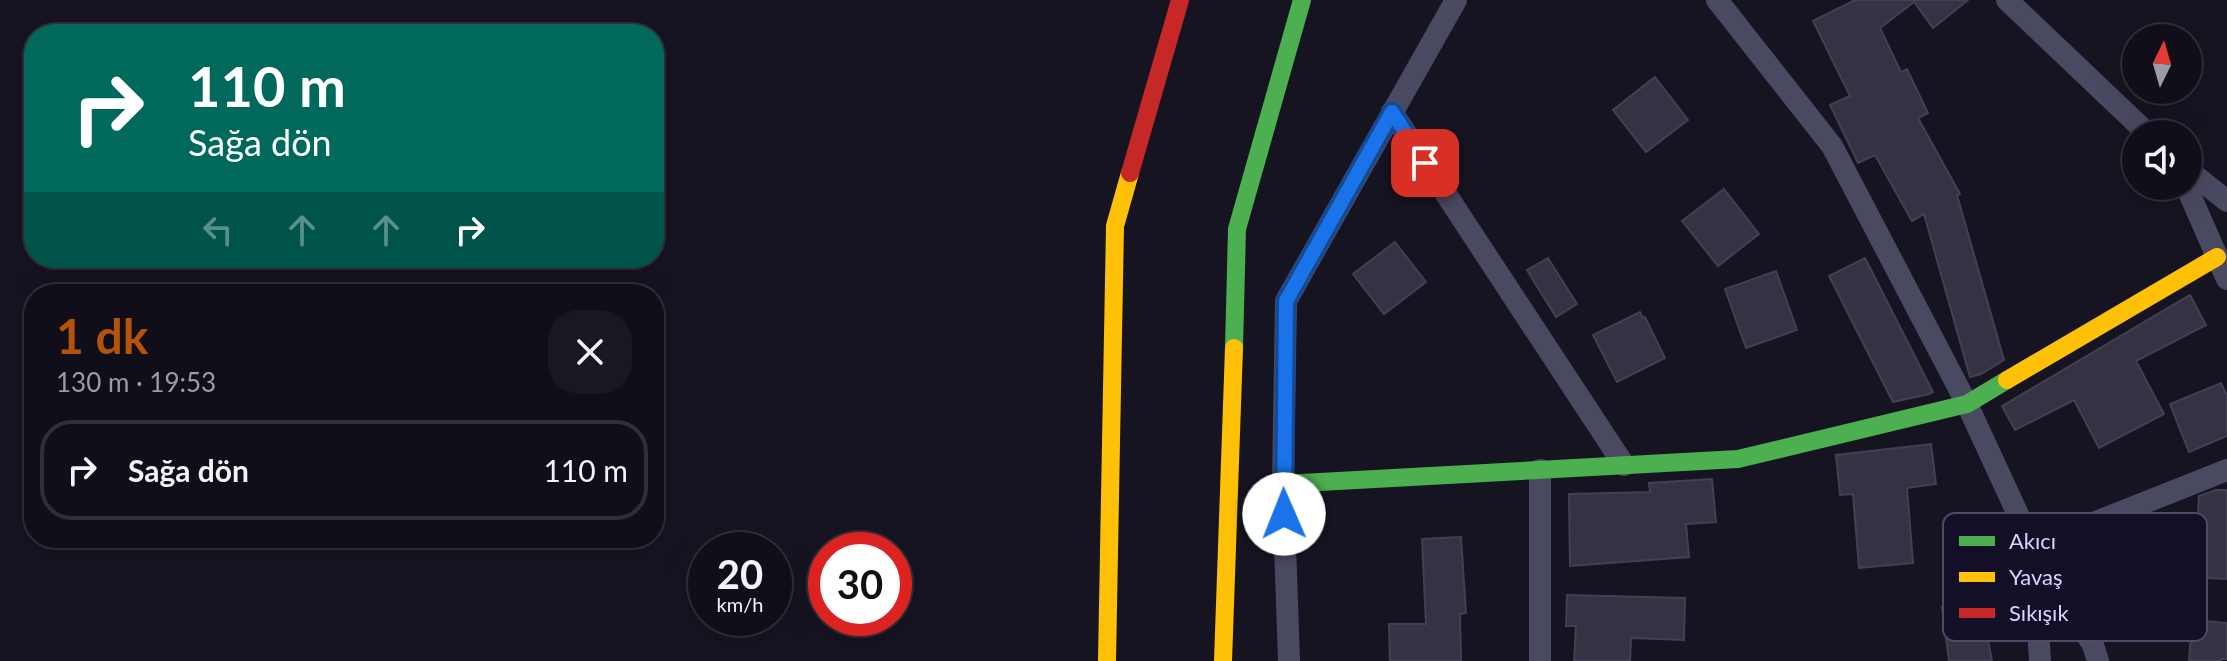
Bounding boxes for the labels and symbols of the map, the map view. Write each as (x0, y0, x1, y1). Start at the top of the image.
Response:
north arrow (2122, 24, 2202, 104)
pin (1391, 129, 1459, 197)
position arrow (1242, 472, 1326, 556)
legend (1943, 513, 2207, 641)
text: Akıcı (2009, 527, 2056, 554)
speed limit sign: 30 (808, 532, 912, 636)
text: Yavaş (2009, 563, 2063, 590)
text: Sıkışık (2009, 599, 2069, 626)

